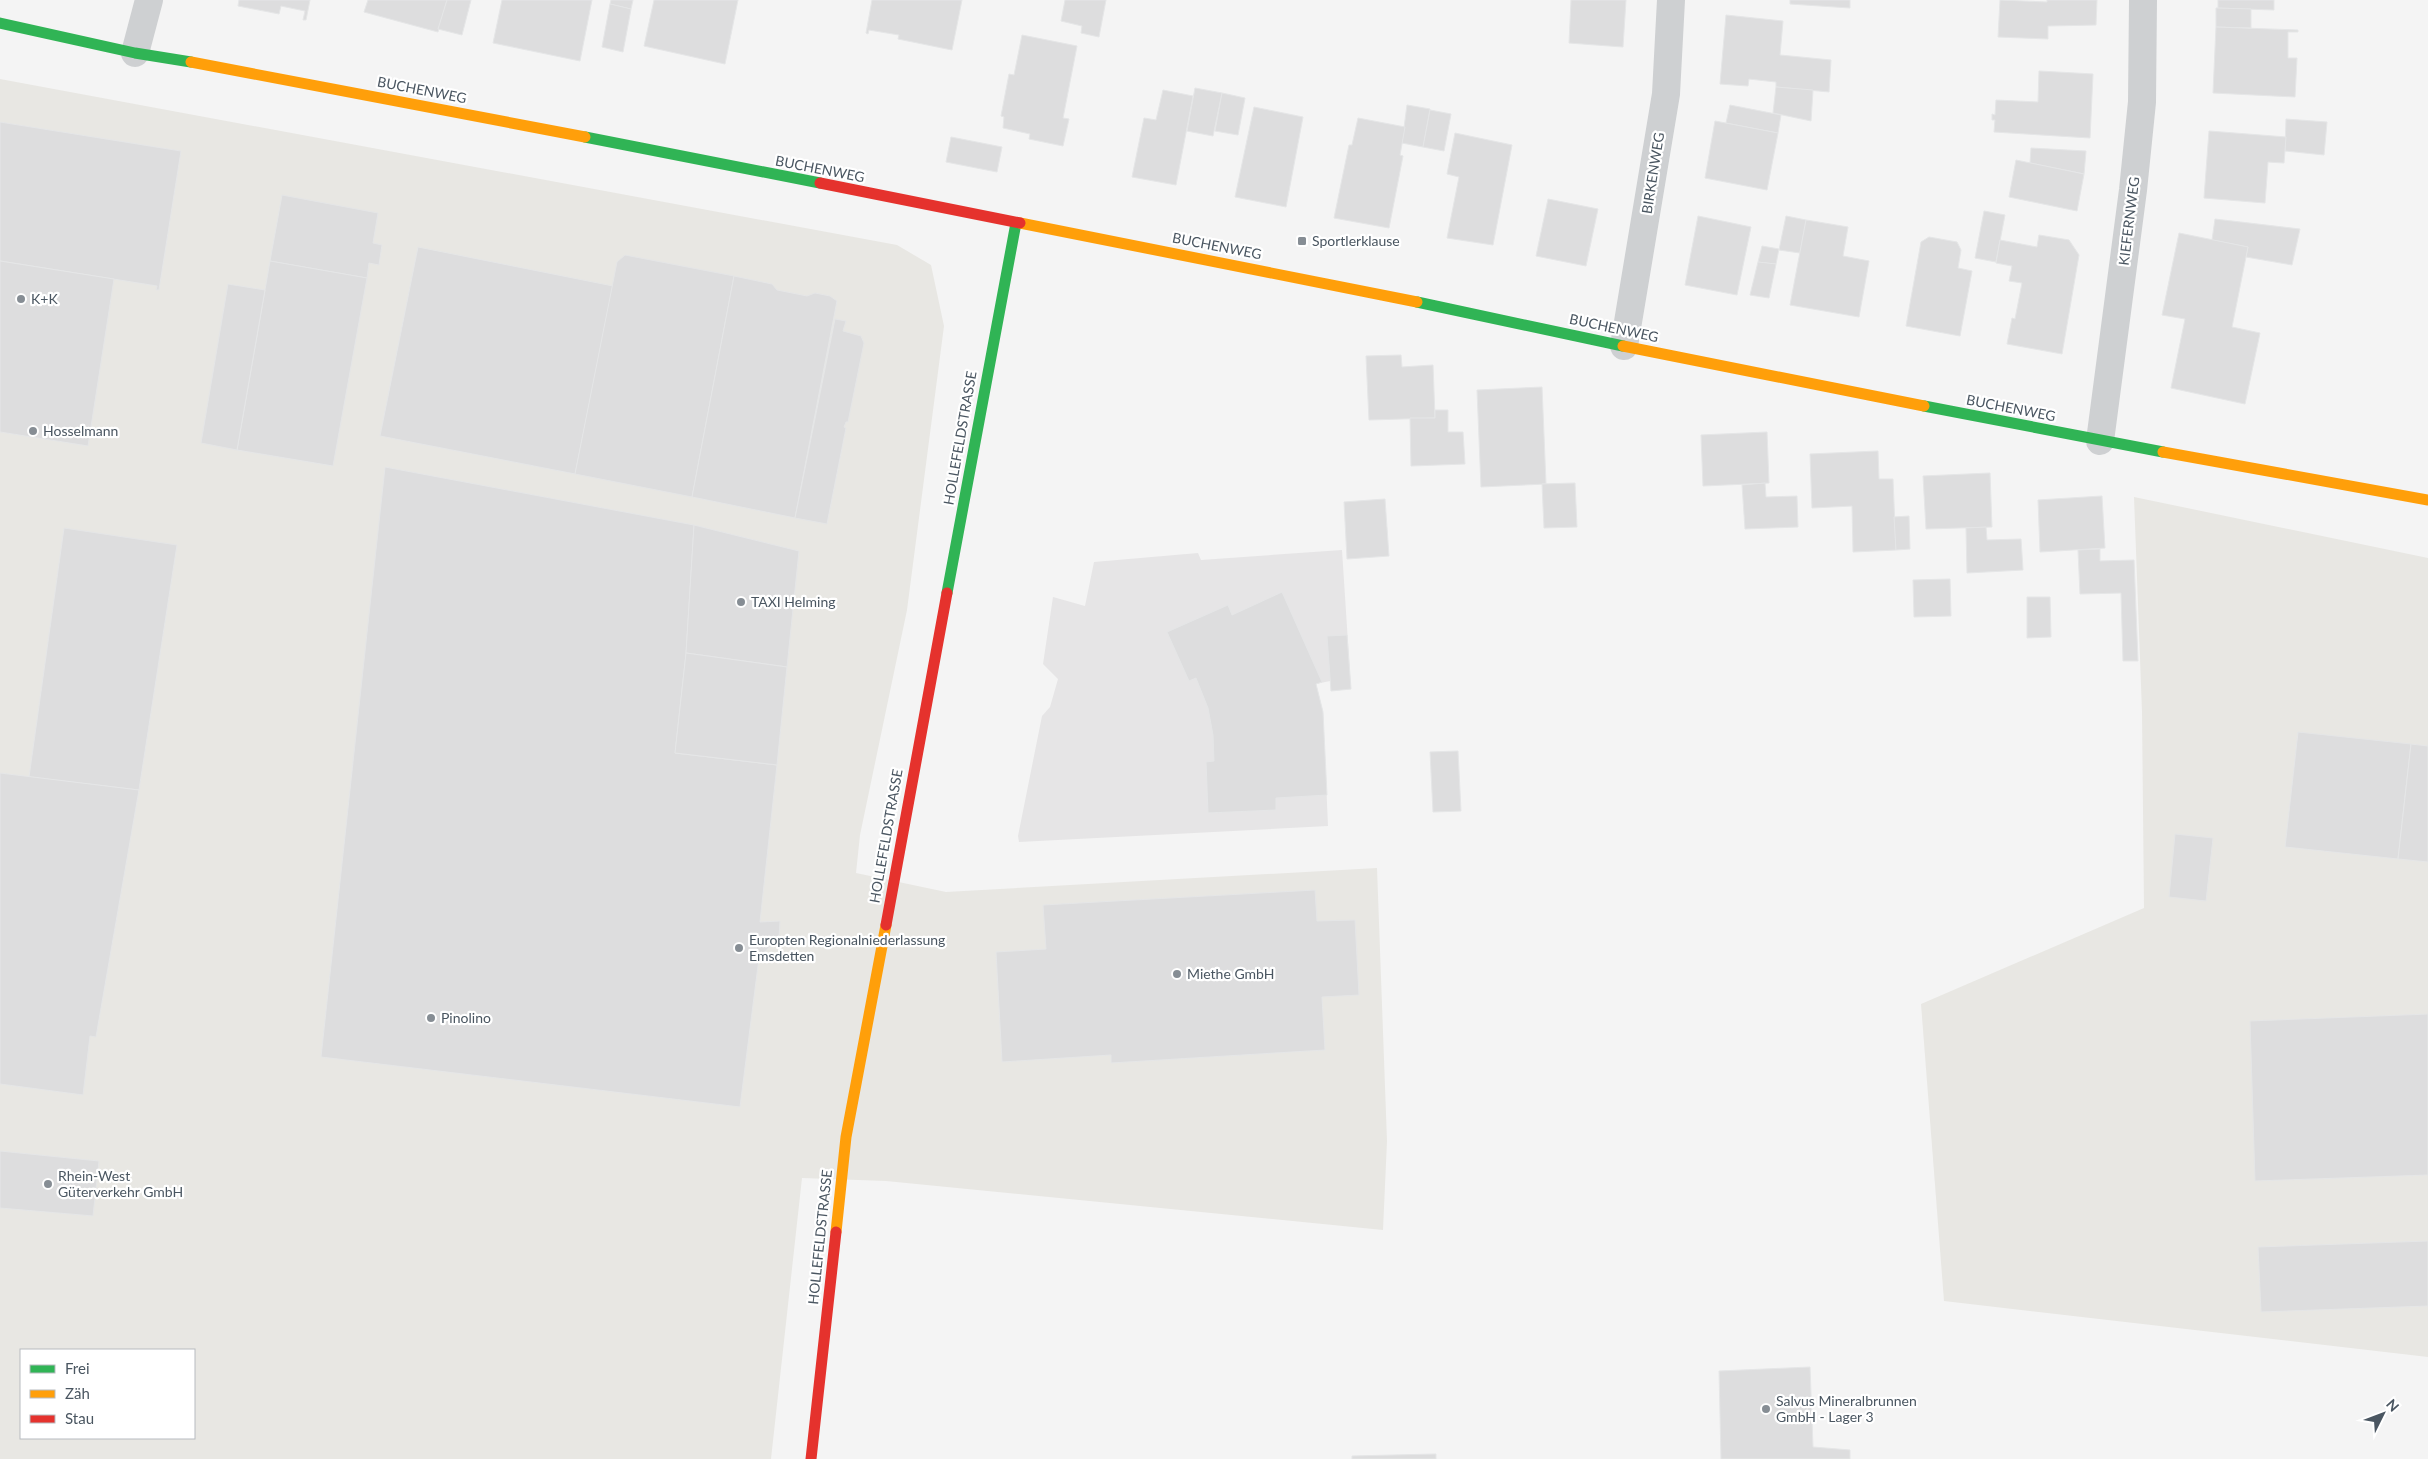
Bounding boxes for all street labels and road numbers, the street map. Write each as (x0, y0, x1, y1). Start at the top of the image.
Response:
street label: BUCHENWEG (376, 73, 468, 107)
street label: BIRKENWEG (1638, 131, 1667, 215)
street label: BUCHENWEG (774, 152, 866, 186)
street label: KIEFERNWEG (2115, 176, 2142, 266)
street label: BUCHENWEG (1171, 229, 1263, 263)
street label: BUCHENWEG (1568, 310, 1660, 345)
street label: HOLLEFELDSTRASSE (939, 370, 980, 506)
street label: BUCHENWEG (1965, 391, 2057, 425)
street label: HOLLEFELDSTRASSE (865, 768, 906, 904)
street label: HOLLEFELDSTRASSE (804, 1169, 835, 1305)

